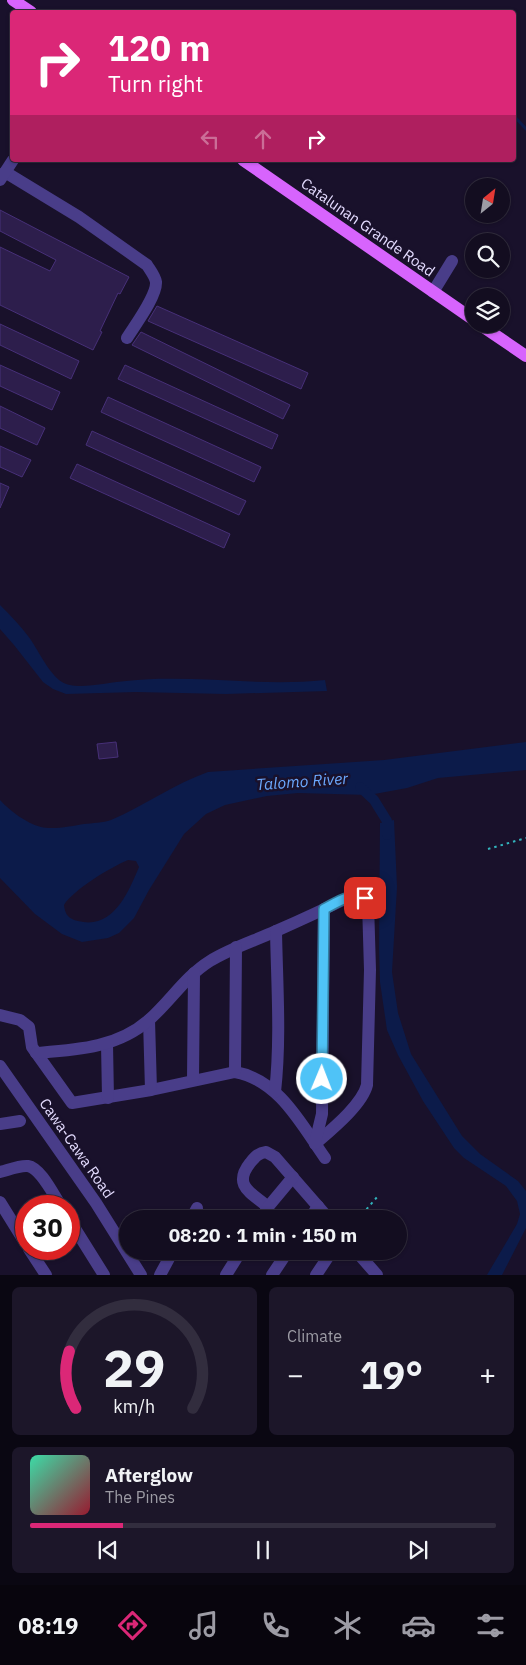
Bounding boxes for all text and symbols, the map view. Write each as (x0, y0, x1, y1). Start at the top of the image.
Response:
text: 120 m (108, 25, 211, 71)
icon: right (25, 30, 90, 95)
text: Turn right (108, 69, 203, 98)
icon: left (196, 125, 224, 153)
icon: ahead (249, 125, 277, 153)
icon: right (302, 125, 330, 153)
street label: Catalunan Grande Road (297, 174, 439, 280)
north arrow (465, 178, 510, 222)
map controls (465, 178, 510, 333)
button: search (465, 233, 510, 278)
button: layers (465, 288, 510, 333)
water label: Talomo River (255, 768, 350, 794)
pin (344, 877, 386, 919)
icon: arrive (351, 884, 379, 912)
position arrow (295, 1052, 347, 1104)
street label: Cawa-Cawa Road (36, 1094, 118, 1202)
speed limit sign: 30 (15, 1195, 80, 1260)
text: 08:20 · 1 min · 150 m (169, 1223, 357, 1247)
text: Climate (287, 1326, 342, 1346)
text: 29 (103, 1334, 166, 1401)
text: 19° (360, 1350, 423, 1399)
text: − (287, 1356, 304, 1393)
text: + (479, 1356, 496, 1393)
text: km/h (114, 1395, 156, 1418)
text: Afterglow (105, 1463, 193, 1487)
text: The Pines (105, 1487, 175, 1507)
icon: previous (94, 1536, 122, 1564)
icon: pause (249, 1536, 277, 1564)
icon: next (404, 1536, 432, 1564)
icon: directions (115, 1608, 150, 1643)
icon: music (186, 1608, 221, 1643)
icon: phone (258, 1608, 293, 1643)
icon: climate (330, 1608, 365, 1643)
icon: car (401, 1608, 436, 1643)
icon: filters (473, 1608, 508, 1643)
text: 08:19 (18, 1611, 78, 1640)

